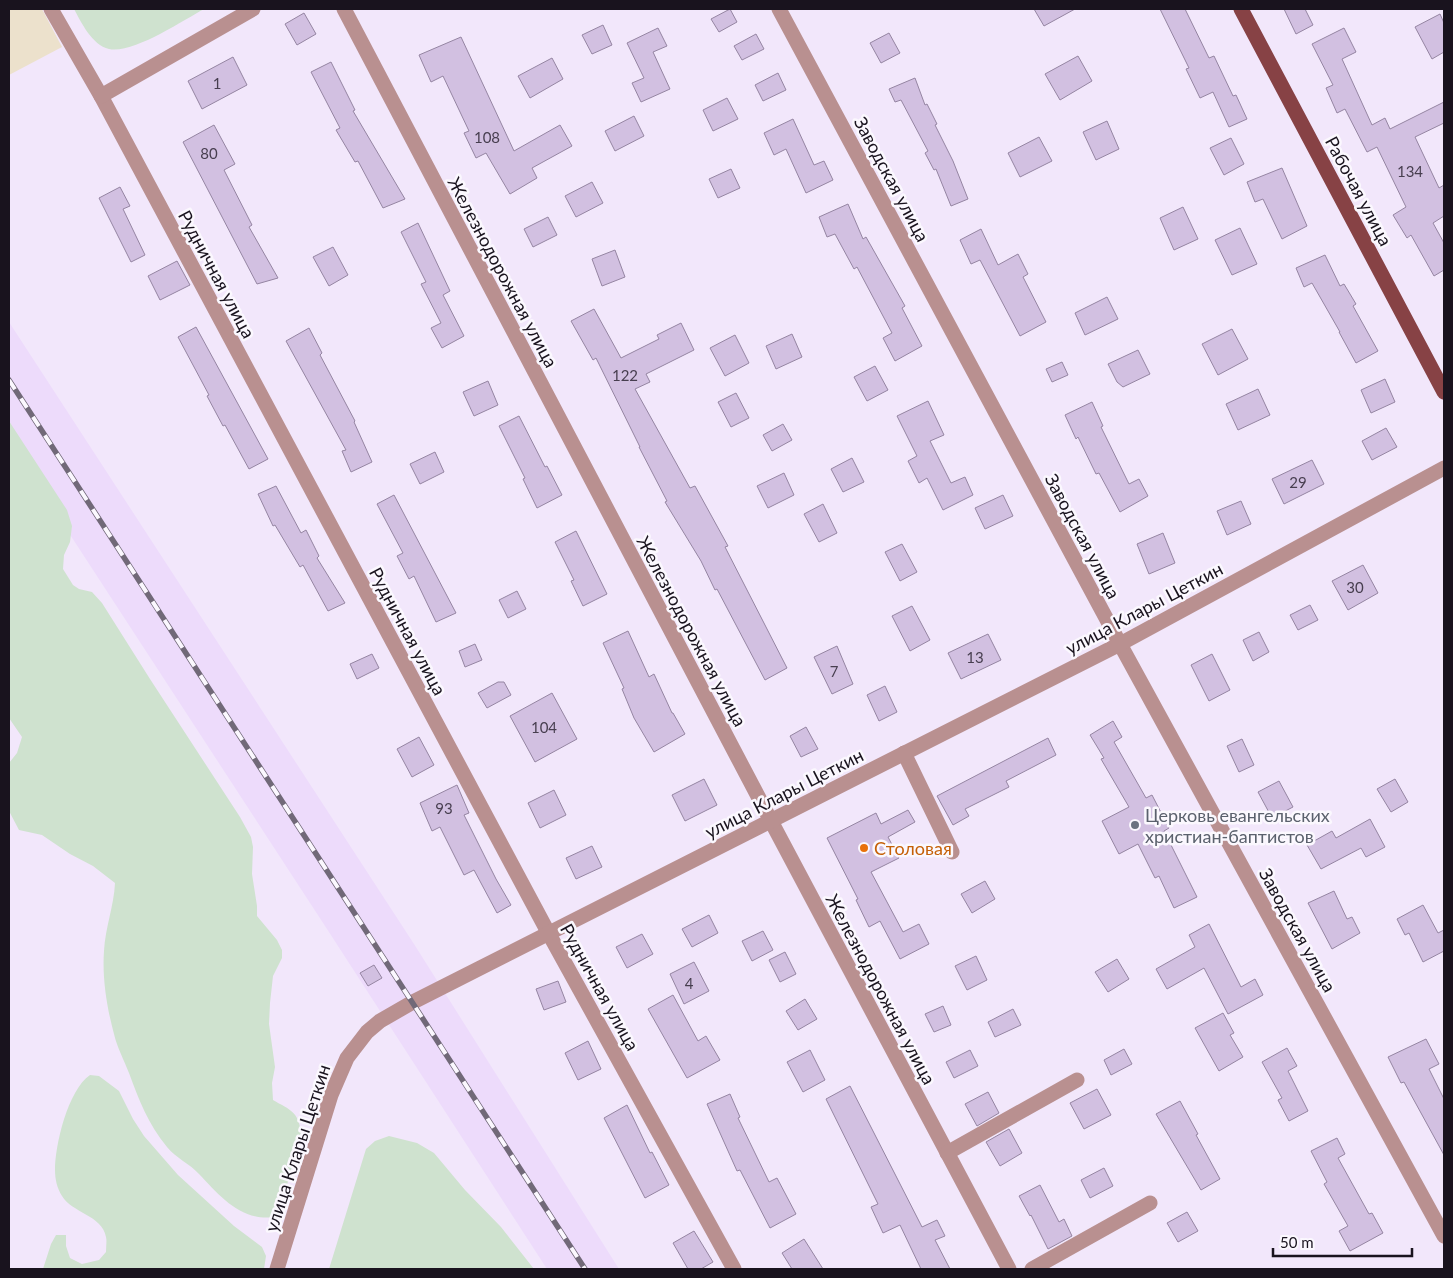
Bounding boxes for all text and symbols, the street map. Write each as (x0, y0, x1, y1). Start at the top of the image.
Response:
house number: 1 (213, 74, 221, 92)
street label: Заводская улица (850, 113, 934, 245)
house number: 108 (474, 128, 500, 146)
street label: Рабочая улица (1321, 132, 1397, 250)
house number: 80 (200, 144, 218, 162)
house number: 134 (1397, 162, 1423, 180)
street label: Железнодорожная улица (443, 173, 563, 371)
street label: Рудничная улица (174, 206, 260, 342)
house number: 122 (612, 366, 638, 384)
street label: Заводская улица (1041, 470, 1125, 602)
house number: 29 (1289, 473, 1307, 491)
street label: Железнодорожная улица (632, 532, 752, 730)
street label: улица Клары Цеткин (1062, 557, 1226, 659)
street label: Рудничная улица (365, 563, 451, 699)
house number: 30 (1346, 578, 1364, 596)
house number: 13 (966, 648, 984, 666)
house number: 7 (830, 662, 839, 680)
house number: 104 (531, 718, 557, 736)
street label: улица Клары Цеткин (701, 744, 867, 842)
house number: 93 (435, 799, 453, 817)
place label: Церковь евангельских христиан-баптистов (1145, 804, 1330, 847)
marker: Церковь евангельских христиан-баптистов (1129, 819, 1141, 831)
place label: Столовая (874, 837, 952, 859)
marker: Столовая (858, 842, 870, 854)
street label: Заводская улица (1255, 864, 1341, 996)
street label: Железнодорожная улица (821, 890, 941, 1088)
street label: Рудничная улица (556, 920, 644, 1054)
house number: 4 (685, 974, 694, 992)
street label: улица Клары Цеткин (260, 1061, 334, 1235)
scale bar (1273, 1226, 1412, 1258)
text: 50 m (1280, 1233, 1314, 1251)

